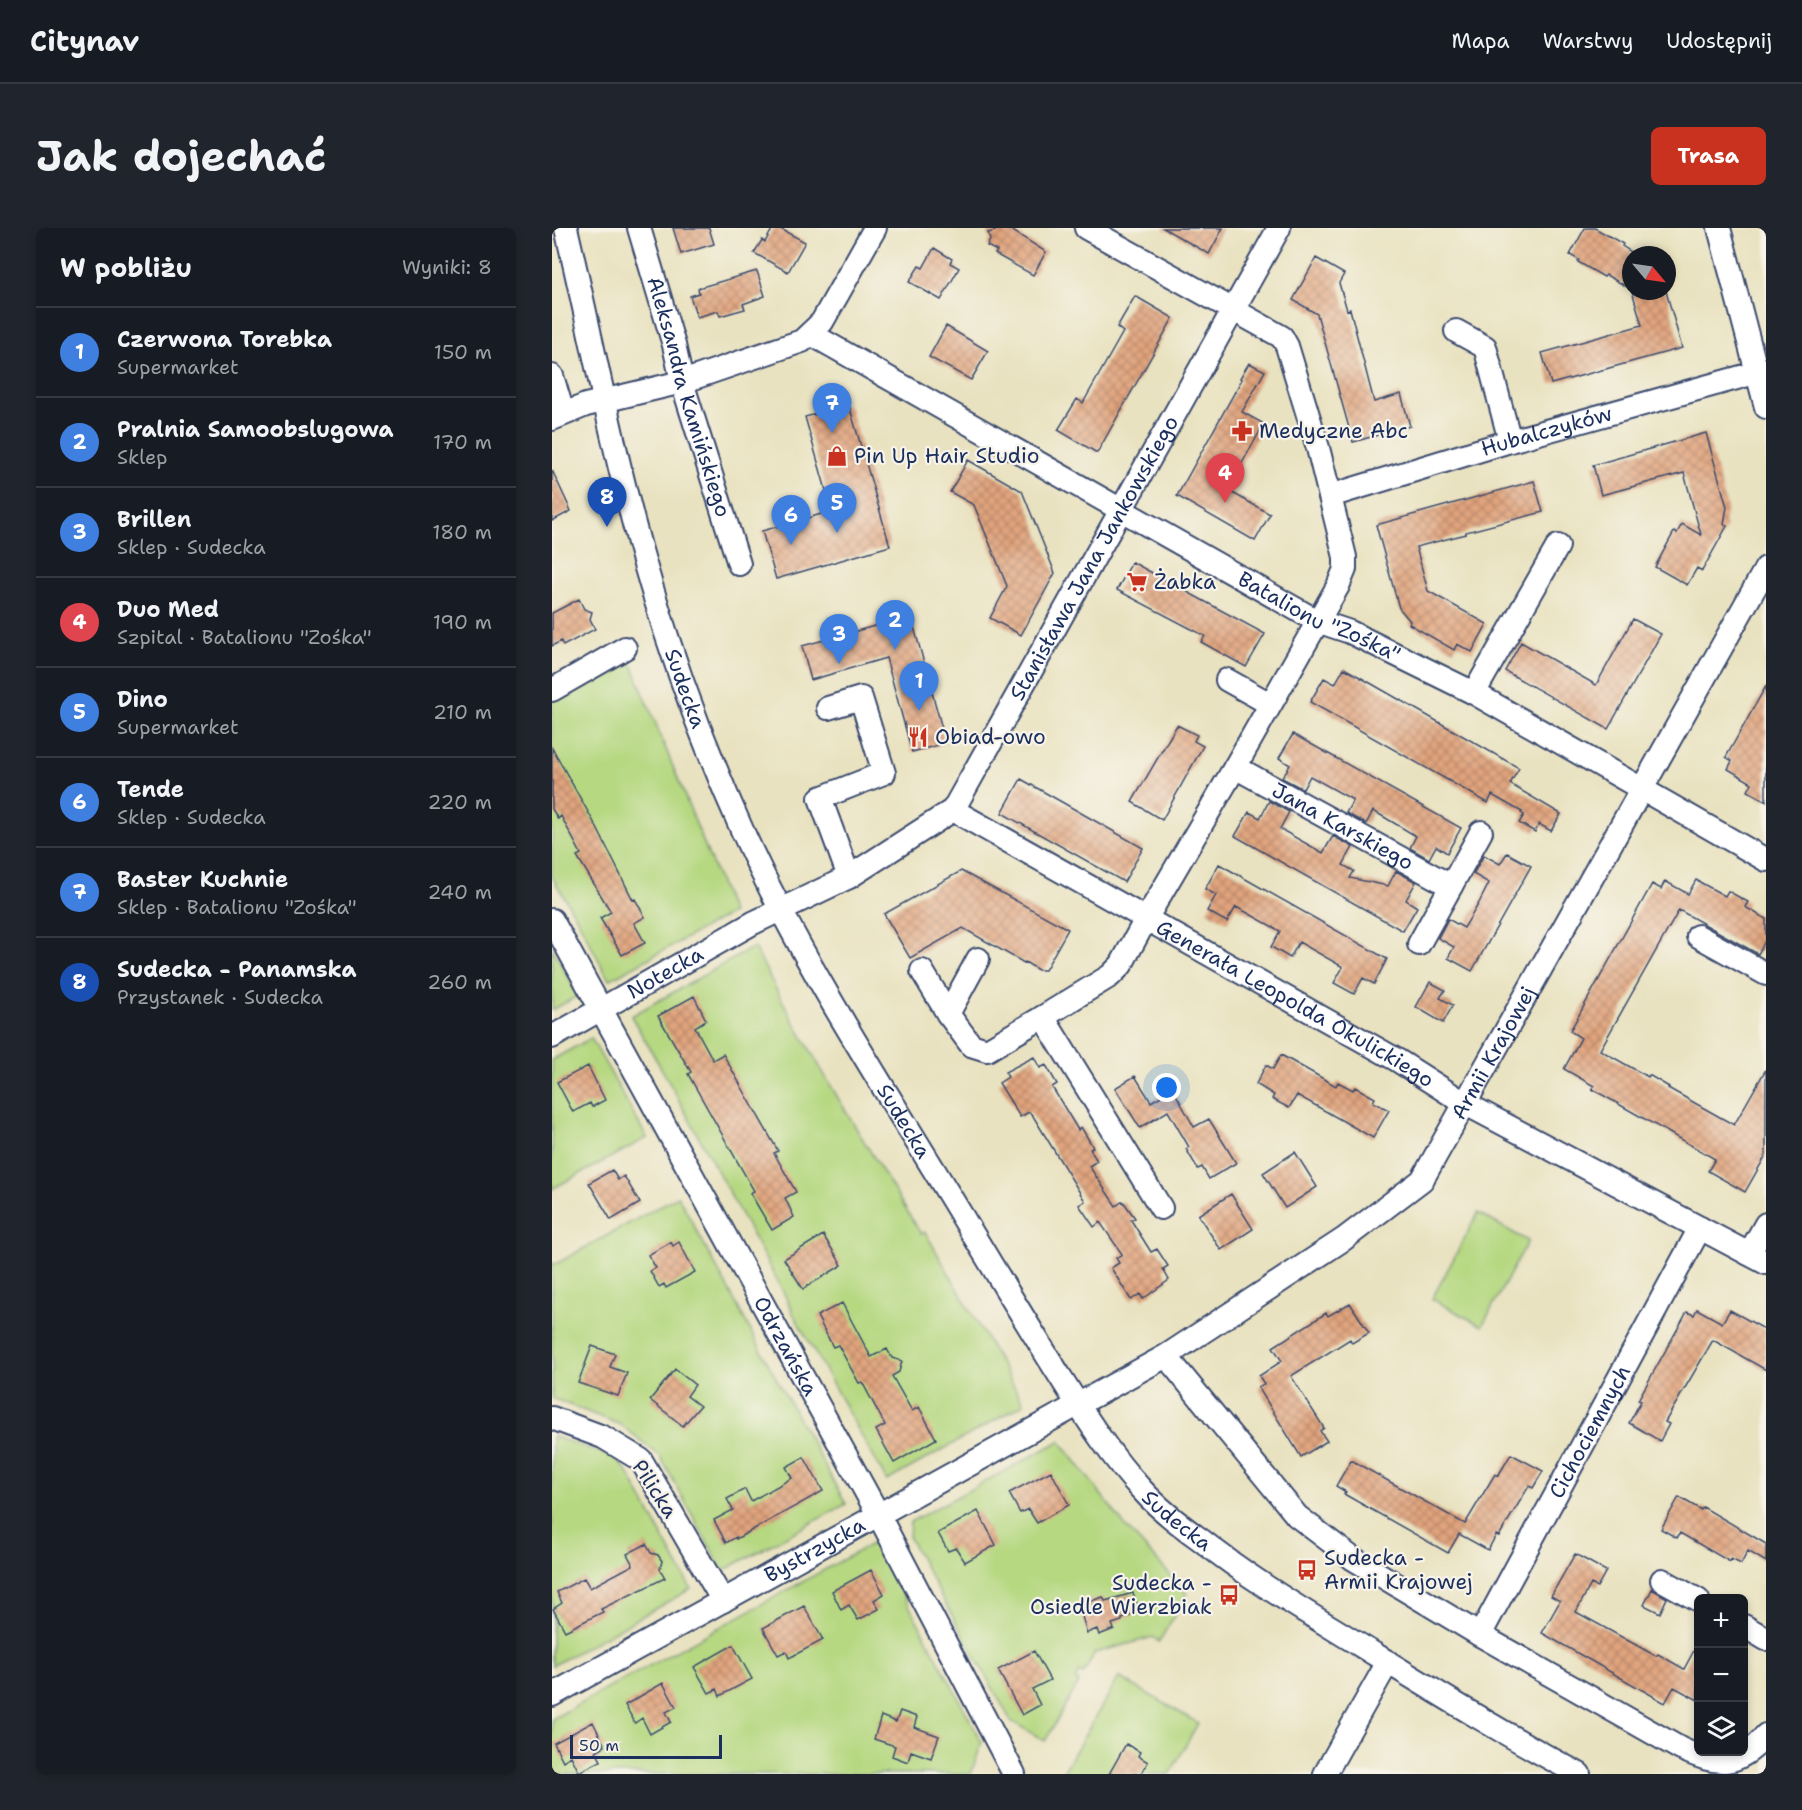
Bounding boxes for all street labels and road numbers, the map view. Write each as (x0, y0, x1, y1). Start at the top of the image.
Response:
street label: Aleksandra Kamińskiego (640, 273, 737, 520)
street label: Hubalczyków (1478, 399, 1615, 463)
street label: Stanisława Jana Jankowskiego (1003, 411, 1185, 705)
street label: Batalionu "Zośka" (1233, 565, 1405, 669)
street label: Sudecka (658, 645, 712, 732)
street label: Jana Karskiego (1267, 776, 1419, 877)
street label: Generała Leopolda Okulickiego (1151, 913, 1439, 1094)
street label: Notecka (622, 940, 708, 1006)
street label: Armii Krajowej (1445, 981, 1542, 1125)
street label: Sudecka (870, 1079, 938, 1164)
street label: Odrzańska (747, 1291, 825, 1401)
street label: Cichociemnych (1542, 1360, 1637, 1503)
street label: Pilicka (626, 1454, 684, 1524)
street label: Sudecka (1135, 1484, 1218, 1557)
street label: Bystrzycka (759, 1511, 870, 1589)

